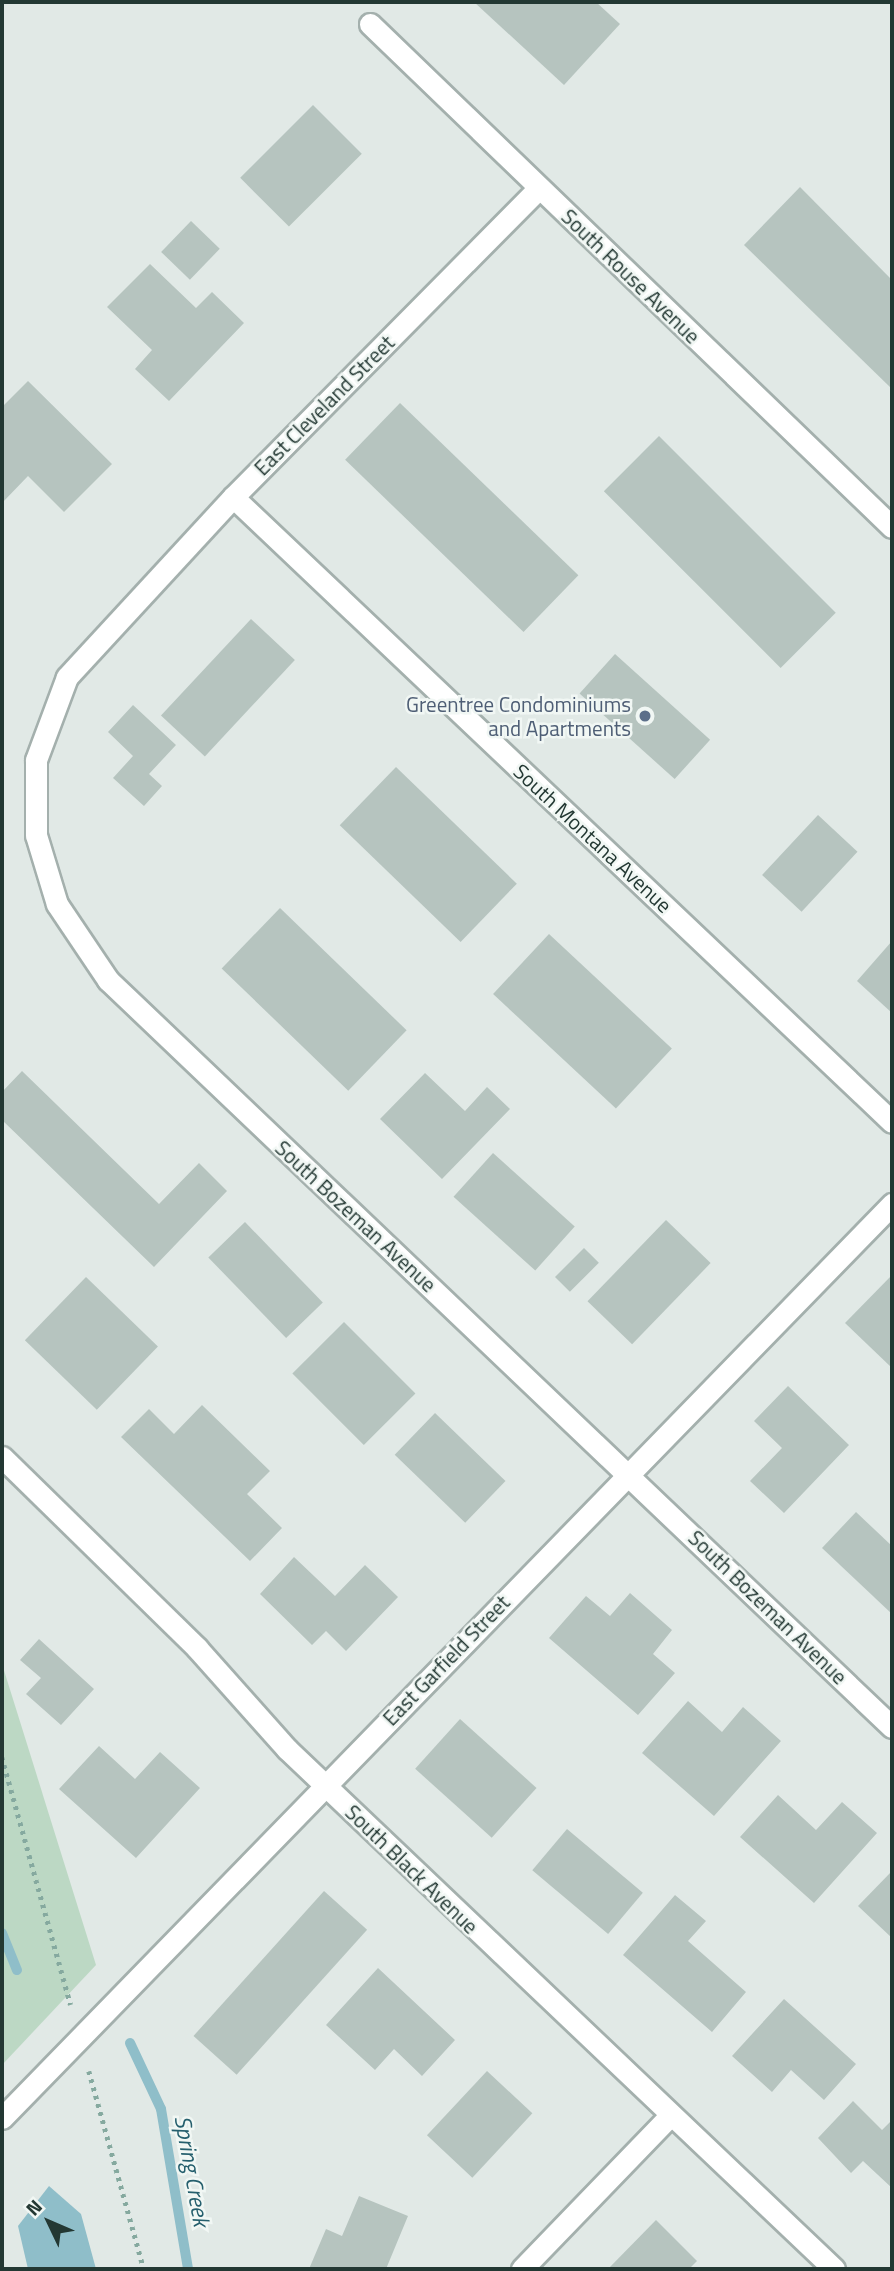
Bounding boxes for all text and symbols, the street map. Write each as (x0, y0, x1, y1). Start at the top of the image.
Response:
street label: South Rouse Avenue (557, 204, 705, 348)
street label: East Cleveland Street (249, 330, 399, 480)
place label: Greentree Condominiums and Apartments (406, 691, 631, 741)
marker: Greentree Condominiums and Apartments (637, 708, 653, 724)
street label: South Montana Avenue (509, 758, 677, 918)
street label: South Bozeman Avenue (270, 1135, 442, 1297)
street label: South Bozeman Avenue (683, 1525, 853, 1689)
street label: East Garfield Street (377, 1590, 515, 1730)
street label: South Black Avenue (340, 1799, 484, 1939)
water label: Spring Creek (169, 2113, 215, 2229)
north arrow (14, 2187, 84, 2257)
text: N (19, 2192, 49, 2222)

